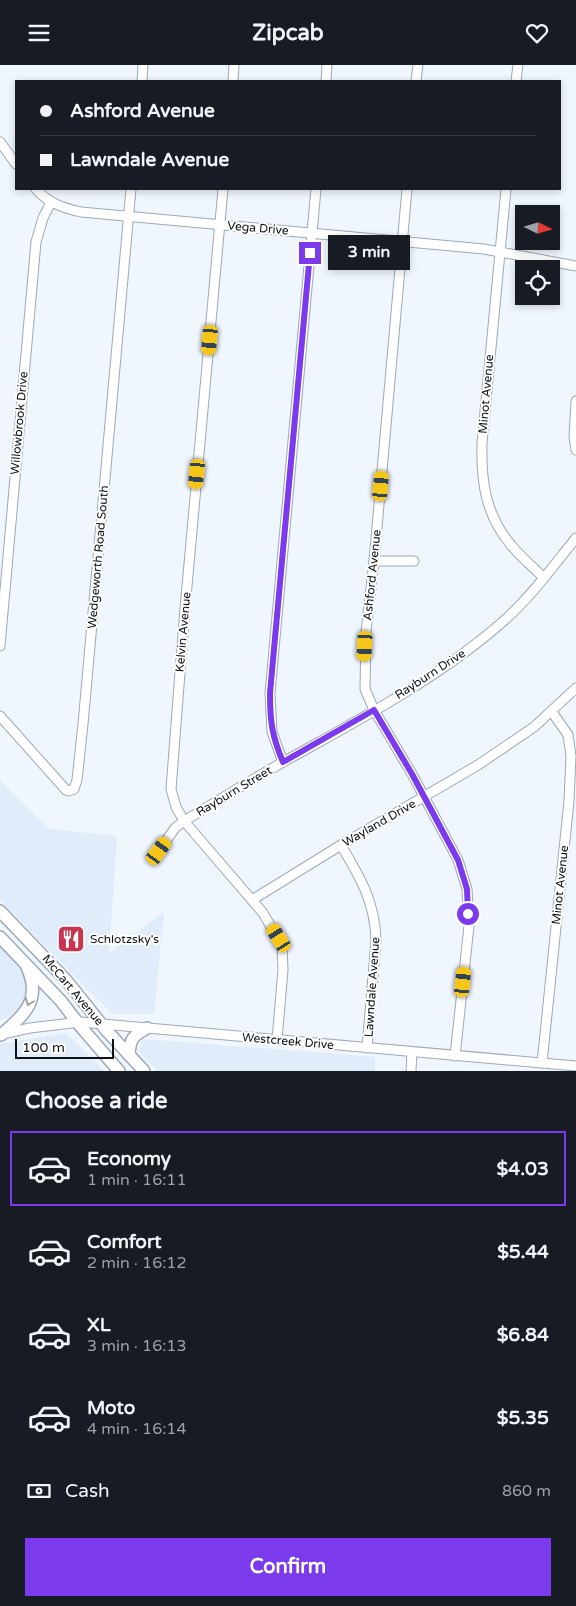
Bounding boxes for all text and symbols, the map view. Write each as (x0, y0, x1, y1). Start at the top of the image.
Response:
icon: menu (25, 19, 53, 47)
icon: heart (523, 19, 551, 47)
text: Zipcab (252, 20, 324, 46)
text: Ashford Avenue (70, 100, 215, 122)
text: Lawndale Avenue (70, 149, 229, 171)
north arrow (515, 205, 560, 250)
map controls (515, 205, 560, 305)
street label: Vega Drive (227, 218, 289, 238)
callout: 3 min (328, 235, 410, 271)
route end (299, 242, 321, 264)
text: 3 min (348, 242, 390, 262)
button: locate (515, 260, 560, 305)
car (201, 324, 218, 356)
street label: Minot Avenue (476, 354, 496, 434)
street label: Willowbrook Drive (8, 371, 31, 475)
car (187, 458, 206, 490)
car (372, 470, 389, 502)
street label: Wedgeworth Road South (85, 485, 111, 629)
street label: Ashford Avenue (360, 529, 384, 621)
street label: Kelvin Avenue (173, 591, 194, 673)
car (356, 631, 373, 661)
street label: Rayburn Drive (392, 646, 468, 702)
street label: Rayburn Street (194, 763, 275, 819)
street label: Wayland Drive (340, 796, 418, 850)
car (144, 834, 173, 868)
street label: Minot Avenue (549, 844, 571, 925)
route start (457, 903, 479, 925)
car (264, 921, 293, 955)
restaurant icon: Schlotzsky's (56, 924, 86, 954)
place label: Schlotzsky's (90, 932, 159, 946)
street label: Lawndale Avenue (362, 936, 383, 1038)
street label: McCart Avenue (39, 952, 107, 1028)
car (453, 966, 472, 998)
one-way arrow (25, 998, 35, 1006)
street label: Westcreek Drive (241, 1030, 335, 1052)
scale bar (15, 1036, 114, 1059)
text: 100 m (22, 1039, 65, 1056)
text: Choose a ride (25, 1088, 168, 1114)
icon: car (27, 1146, 72, 1191)
text: Economy (87, 1148, 171, 1170)
text: $4.03 (497, 1158, 549, 1180)
text: 1 min · 16:11 (87, 1170, 186, 1190)
icon: car (27, 1229, 72, 1274)
text: Comfort (87, 1231, 161, 1253)
text: $5.44 (497, 1241, 549, 1263)
text: 2 min · 16:12 (87, 1253, 186, 1273)
icon: car (27, 1312, 72, 1357)
text: XL (87, 1314, 111, 1336)
text: $6.84 (497, 1324, 549, 1346)
text: 3 min · 16:13 (87, 1336, 186, 1356)
icon: car (27, 1395, 72, 1440)
text: Moto (87, 1397, 135, 1419)
text: $5.35 (497, 1407, 549, 1429)
text: 4 min · 16:14 (87, 1419, 186, 1439)
icon: cash (25, 1477, 53, 1505)
text: Cash (65, 1480, 110, 1502)
text: 860 m (502, 1481, 551, 1501)
button: Confirm (25, 1538, 551, 1596)

